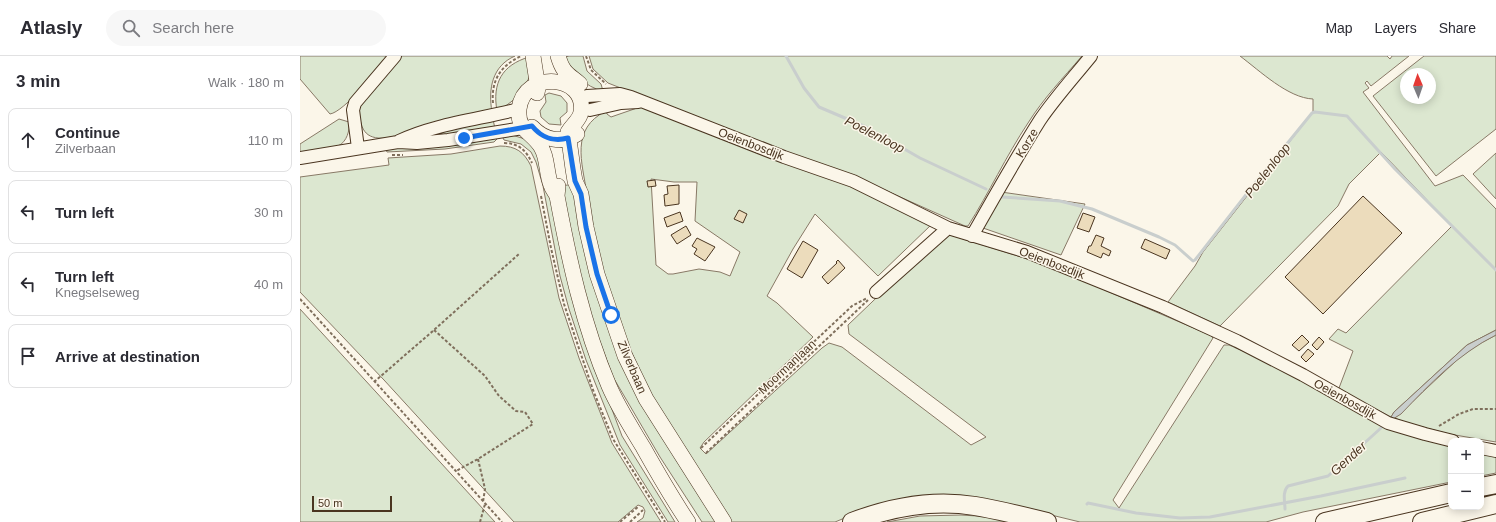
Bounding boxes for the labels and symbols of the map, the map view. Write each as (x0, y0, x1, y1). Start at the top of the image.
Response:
north arrow (1400, 68, 1436, 104)
water label: Poelenloop (842, 113, 907, 156)
street label: Oeienbosdijk (716, 125, 787, 163)
street label: Korze (1013, 126, 1041, 160)
route end (455, 129, 473, 147)
water label: Poelenloop (1241, 140, 1293, 201)
street label: Oeienbosdijk (1017, 244, 1088, 282)
route start (602, 306, 620, 324)
street label: Moormanlaan (755, 337, 819, 397)
street label: Zilverbaan (615, 338, 649, 396)
street label: Oeienbosdijk (1311, 376, 1380, 422)
water label: Gender (1327, 438, 1370, 478)
scale bar (312, 494, 392, 513)

